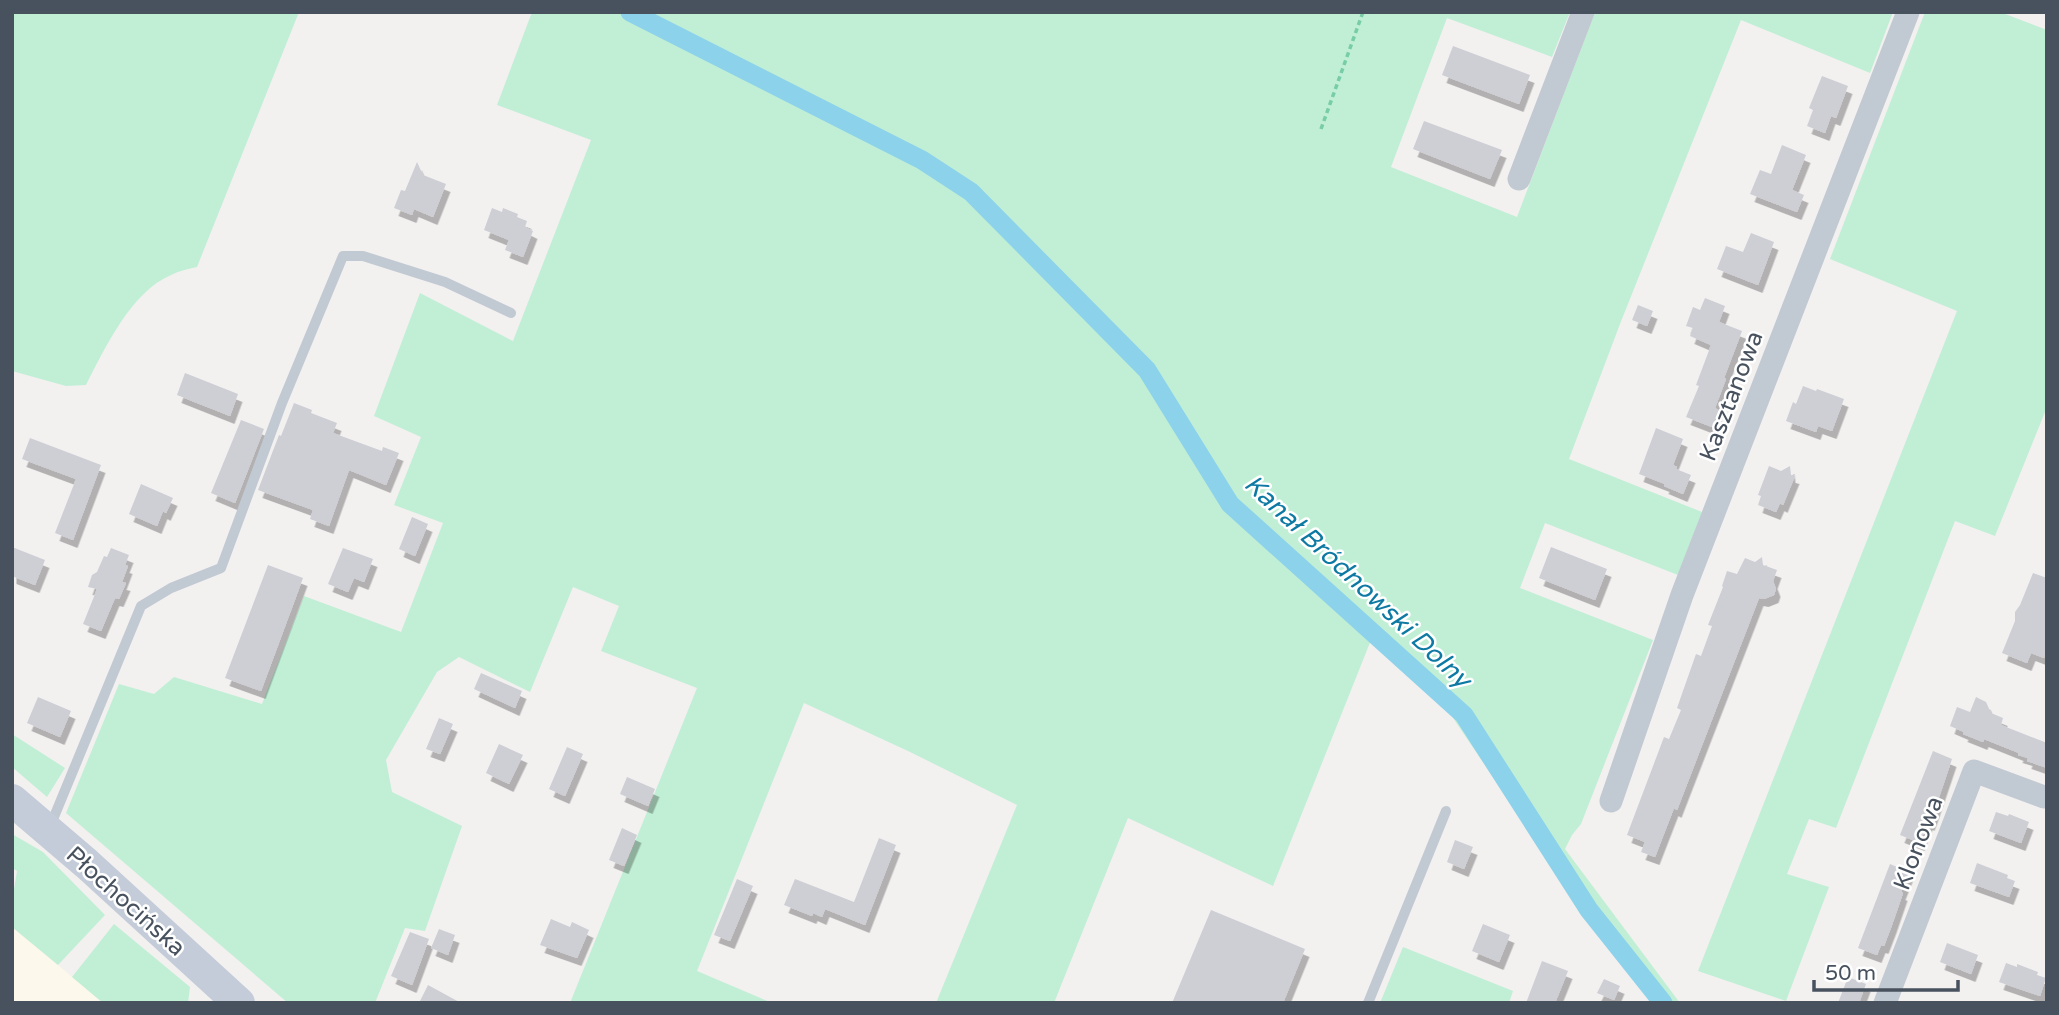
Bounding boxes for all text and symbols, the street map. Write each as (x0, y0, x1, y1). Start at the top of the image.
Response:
street label: Kasztanowa (1693, 327, 1770, 465)
water label: Kanał Bródnowski Dolny (1238, 468, 1480, 697)
street label: Klonowa (1887, 792, 1950, 894)
street label: Płochocińska (60, 840, 191, 962)
scale bar (1814, 948, 1958, 992)
text: 50 m (1825, 961, 1876, 986)

